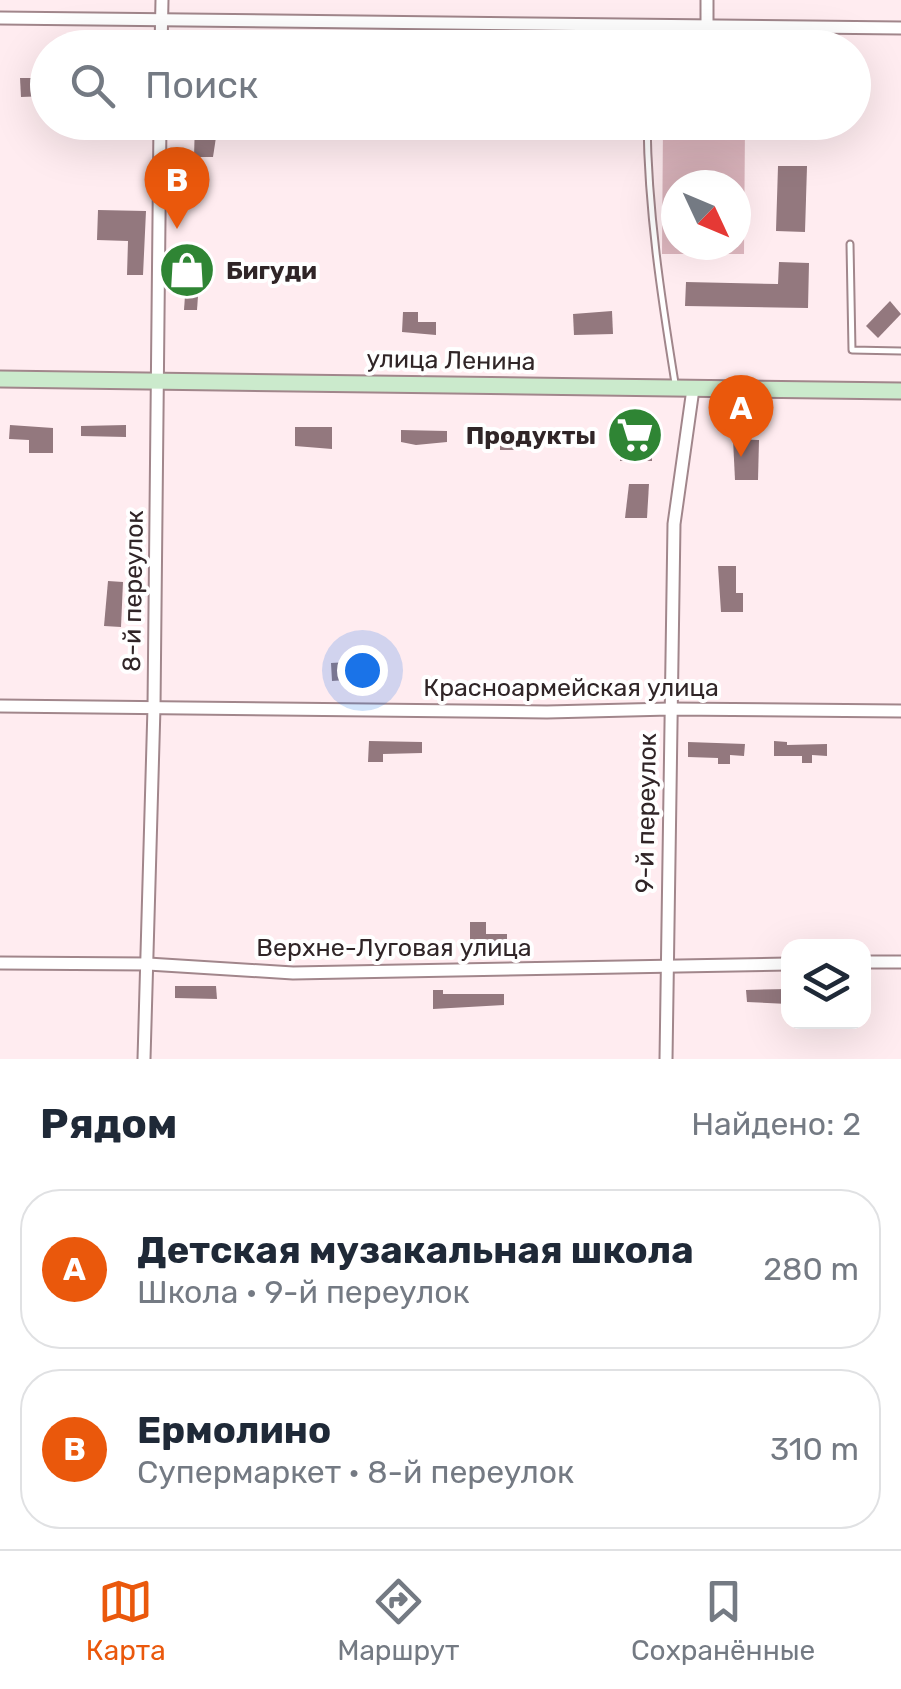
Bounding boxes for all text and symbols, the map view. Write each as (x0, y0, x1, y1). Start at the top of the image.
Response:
search box (30, 30, 871, 140)
icon: search (65, 58, 120, 113)
text: Поиск (145, 62, 258, 108)
pin: B (144, 146, 210, 229)
north arrow (661, 170, 751, 260)
shop icon: Бигуди (157, 240, 217, 300)
place label: Бигуди (226, 256, 317, 285)
street label: улица Ленина (366, 344, 536, 376)
pin: A (708, 374, 774, 457)
supermarket icon: Продукты (605, 405, 665, 465)
place label: Продукты (466, 421, 596, 450)
street label: 8-й переулок (117, 510, 149, 672)
your location (337, 645, 388, 696)
street label: Красноармейская улица (423, 673, 719, 702)
street label: 9-й переулок (630, 733, 662, 893)
street label: Верхне-Луговая улица (256, 933, 532, 962)
map controls (781, 939, 871, 1029)
button: layers (781, 939, 871, 1029)
text: Рядом (40, 1099, 177, 1149)
text: Найдено: 2 (691, 1105, 861, 1143)
text: Детская музакальная школа (137, 1227, 694, 1273)
text: A (63, 1250, 86, 1288)
text: 280 m (763, 1250, 859, 1288)
text: Школа · 9-й переулок (137, 1273, 470, 1311)
text: Ермолино (137, 1407, 331, 1453)
text: B (63, 1430, 86, 1468)
text: 310 m (770, 1430, 859, 1468)
text: Супермаркет · 8-й переулок (137, 1453, 574, 1491)
tab: Карта (86, 1574, 166, 1667)
tab: Маршрут (337, 1574, 459, 1667)
tab: Сохранённые (631, 1574, 815, 1667)

